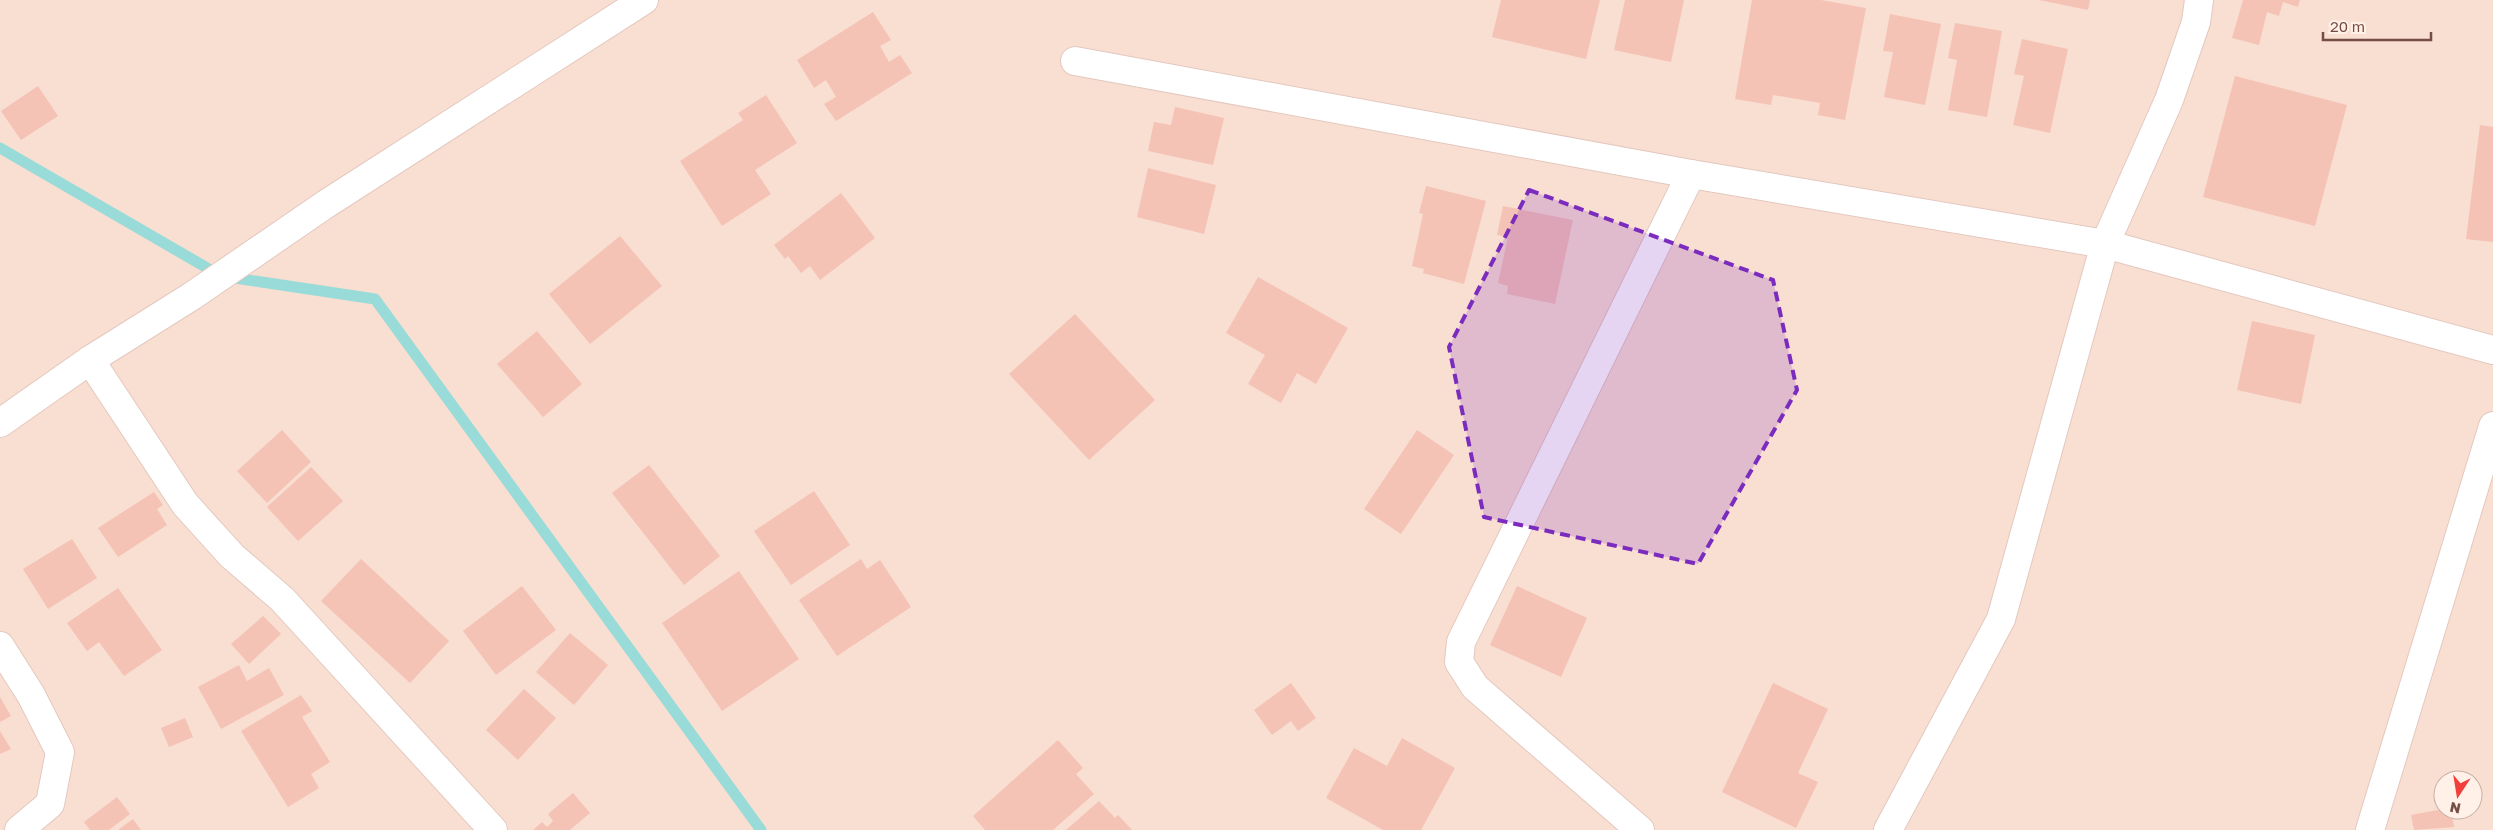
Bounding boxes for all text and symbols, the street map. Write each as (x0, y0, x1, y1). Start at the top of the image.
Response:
scale bar (2323, 10, 2430, 42)
text: 20 m (2330, 17, 2365, 35)
north arrow (2433, 770, 2483, 820)
text: N (2448, 799, 2462, 818)

